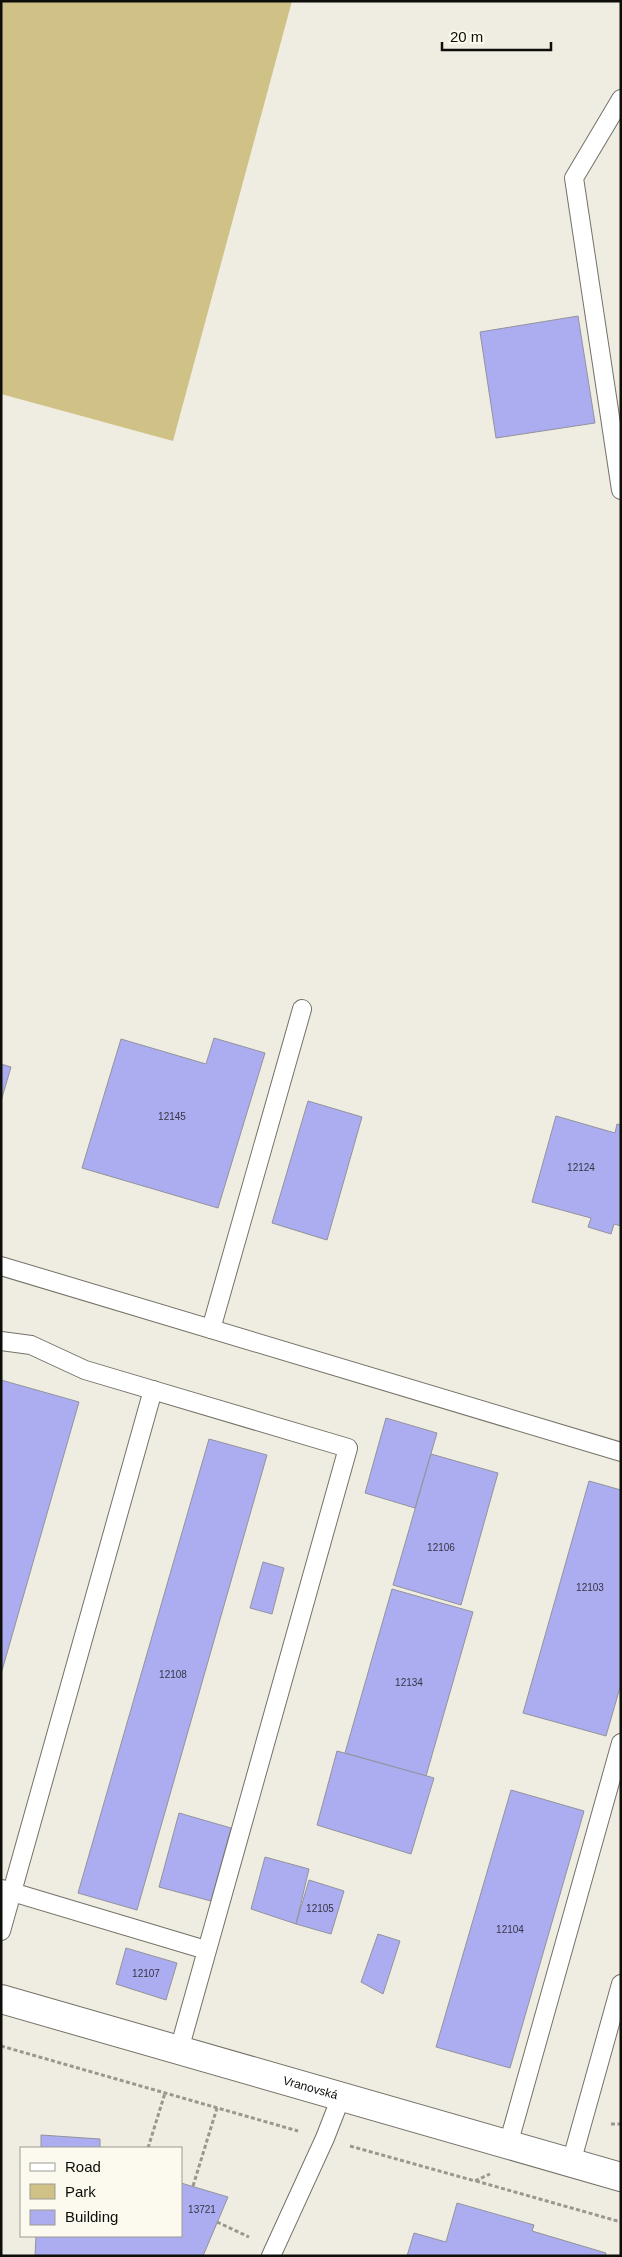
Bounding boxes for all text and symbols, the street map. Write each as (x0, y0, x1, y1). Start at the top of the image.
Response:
scale bar (442, 20, 551, 52)
text: 20 m (450, 28, 483, 45)
house number: 12145 (158, 1111, 186, 1122)
house number: 12124 (567, 1162, 595, 1173)
house number: 12106 (427, 1542, 455, 1553)
house number: 12103 (576, 1582, 604, 1593)
house number: 12108 (159, 1669, 187, 1680)
house number: 12134 (395, 1677, 423, 1688)
house number: 12105 (306, 1903, 334, 1914)
house number: 12104 (496, 1924, 524, 1935)
house number: 12107 (132, 1968, 160, 1979)
street label: Vranovská (282, 2073, 340, 2102)
legend (20, 2147, 182, 2237)
text: Road (65, 2158, 101, 2175)
text: Park (65, 2183, 96, 2200)
house number: 13721 (188, 2204, 216, 2215)
text: Building (65, 2208, 118, 2225)

